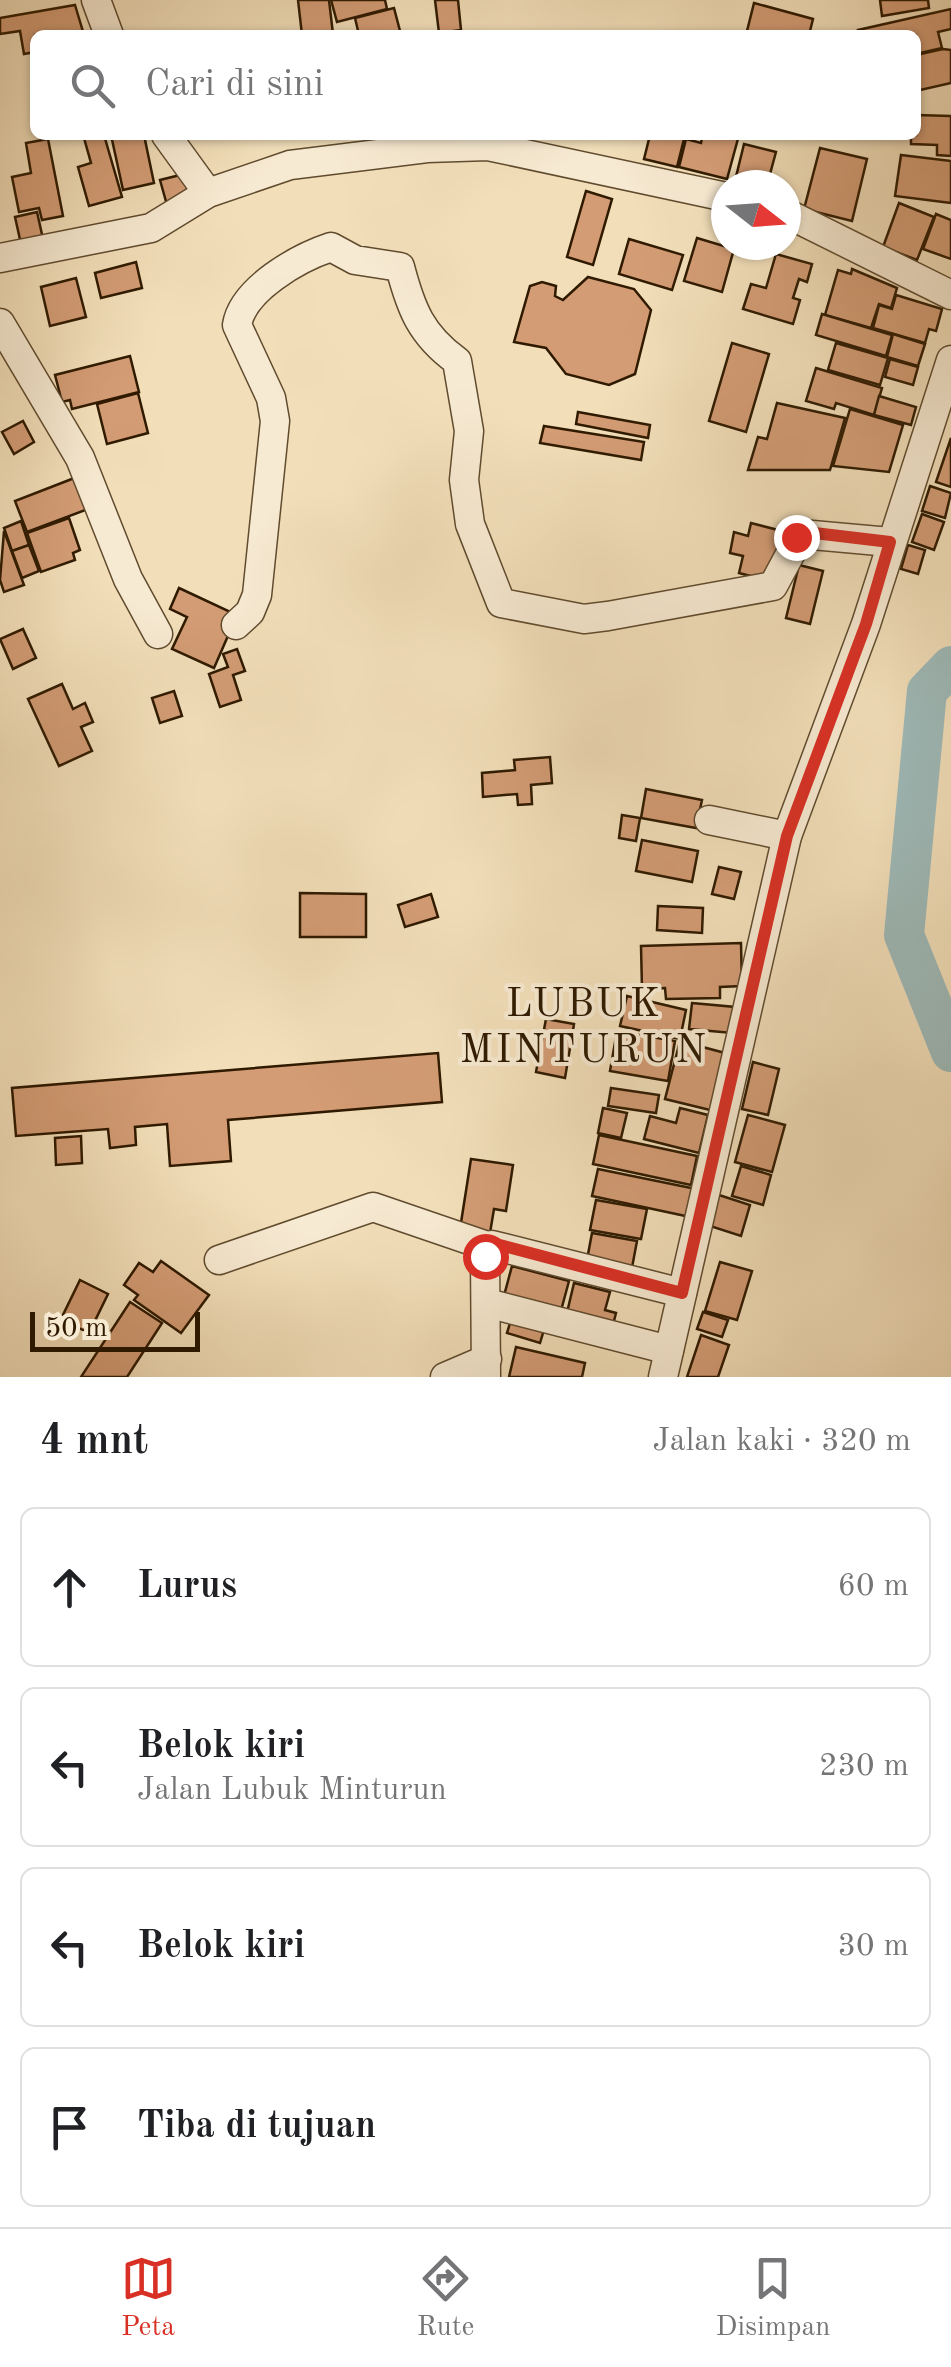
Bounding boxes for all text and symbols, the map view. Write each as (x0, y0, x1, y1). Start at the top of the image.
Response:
search box (30, 30, 921, 140)
icon: search (65, 58, 120, 113)
text: Cari di sini (145, 66, 324, 104)
north arrow (711, 170, 801, 260)
route end (774, 515, 820, 561)
district label: LUBUK MINTURUN (459, 986, 709, 1072)
route start (463, 1234, 509, 1280)
scale bar (30, 1307, 200, 1352)
text: 50 m (45, 1315, 108, 1343)
text: 4 mnt (40, 1421, 148, 1463)
text: Jalan kaki · 320 m (653, 1426, 911, 1458)
icon: ahead (42, 1560, 97, 1615)
text: Lurus (137, 1568, 237, 1606)
text: 60 m (838, 1571, 909, 1603)
text: Belok kiri (137, 1728, 305, 1766)
icon: left (42, 1740, 97, 1795)
text: 230 m (819, 1751, 909, 1783)
text: Jalan Lubuk Minturun (137, 1775, 447, 1807)
icon: left (42, 1920, 97, 1975)
text: Belok kiri (137, 1928, 305, 1966)
text: 30 m (838, 1931, 909, 1963)
icon: arrive (42, 2100, 97, 2155)
text: Tiba di tujuan (137, 2108, 376, 2146)
tab: Peta (121, 2251, 176, 2346)
tab: Rute (417, 2251, 474, 2346)
tab: Disimpan (716, 2251, 830, 2346)

